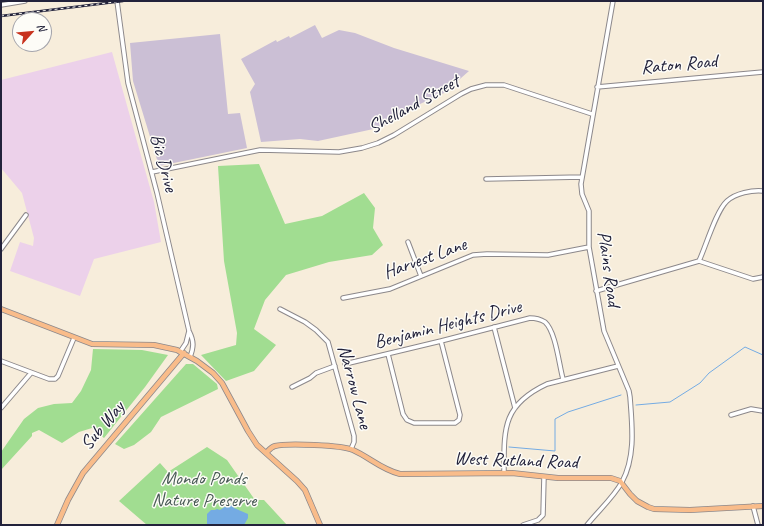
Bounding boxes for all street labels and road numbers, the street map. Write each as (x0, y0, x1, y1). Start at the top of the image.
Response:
street label: Raton Road (640, 50, 718, 80)
street label: Shelland Street (364, 71, 464, 139)
street label: Bic Drive (144, 132, 182, 194)
street label: Plains Road (591, 230, 625, 308)
street label: Harvest Lane (380, 233, 470, 285)
street label: Benjamin Heights Drive (372, 296, 524, 354)
street label: Narrow Lane (332, 343, 376, 431)
street label: Sub Way (76, 397, 130, 455)
street label: West Rutland Road (454, 447, 578, 475)

